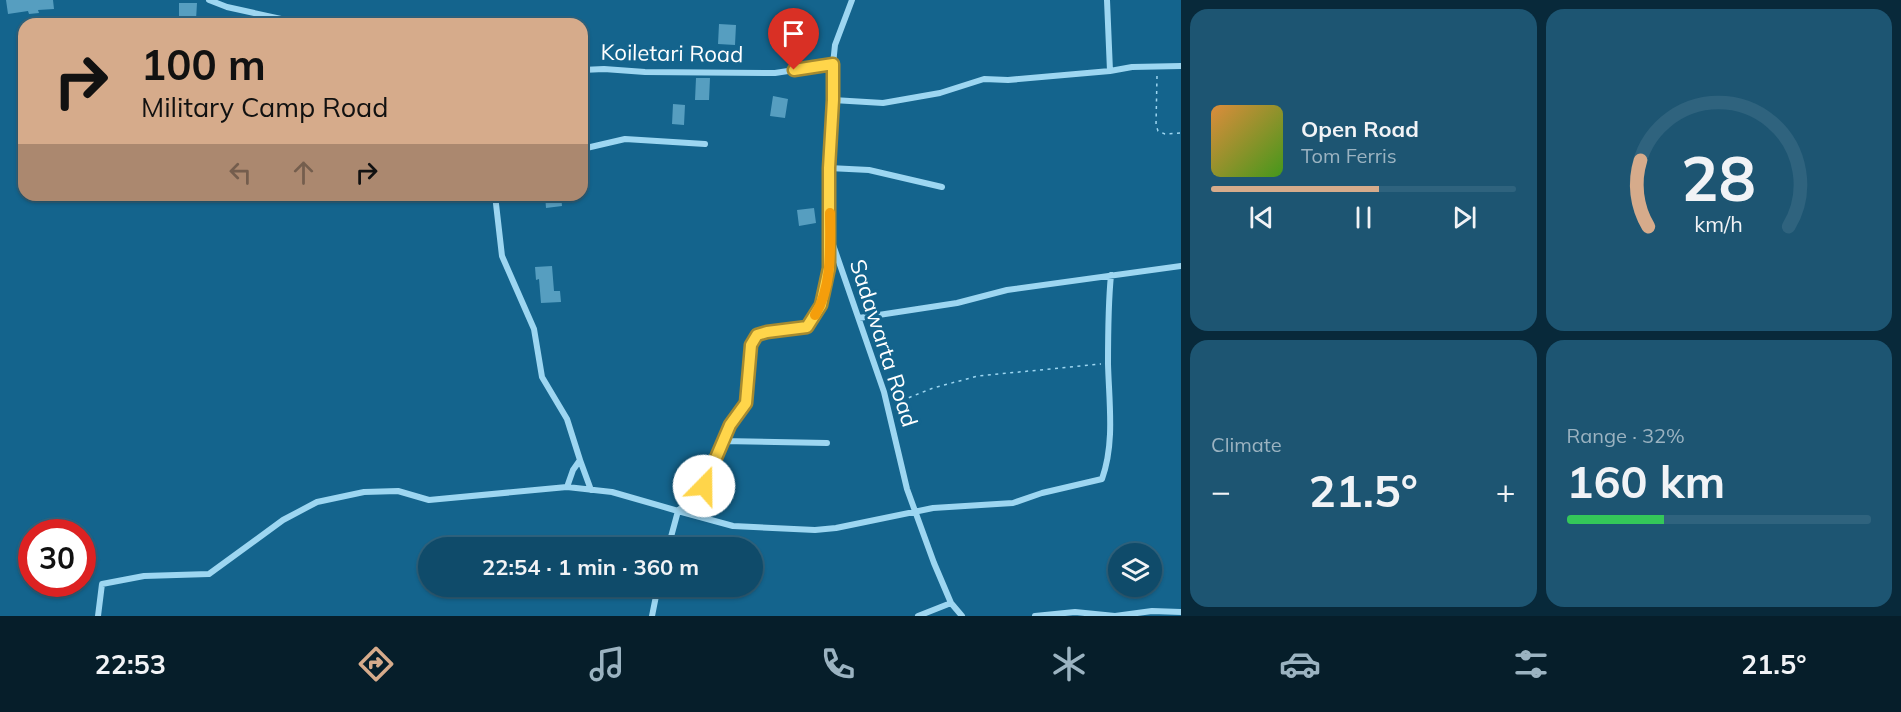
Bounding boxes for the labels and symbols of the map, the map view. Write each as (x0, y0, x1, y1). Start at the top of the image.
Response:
pin (768, 8, 819, 70)
street label: Koiletari Road (601, 38, 743, 68)
street label: Sadawarta Road (844, 256, 924, 430)
position arrow (672, 454, 736, 518)
speed limit sign: 30 (18, 519, 96, 597)

